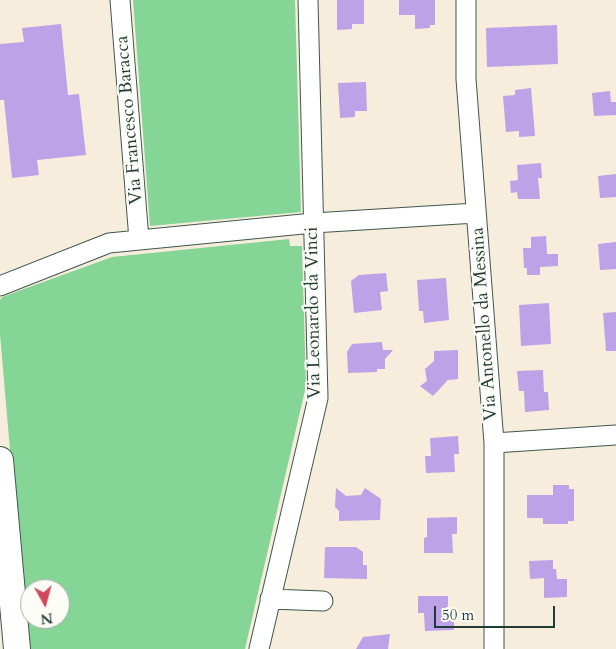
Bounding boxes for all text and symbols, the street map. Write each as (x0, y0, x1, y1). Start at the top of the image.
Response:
street label: Via Francesco Baracca (112, 35, 148, 205)
street label: Via Leonardo da Vinci (302, 227, 326, 399)
street label: Via Antonello da Messina (467, 227, 503, 421)
north arrow (20, 579, 70, 629)
scale bar (436, 596, 557, 628)
text: 50 m (442, 605, 474, 625)
text: N (40, 608, 54, 629)

